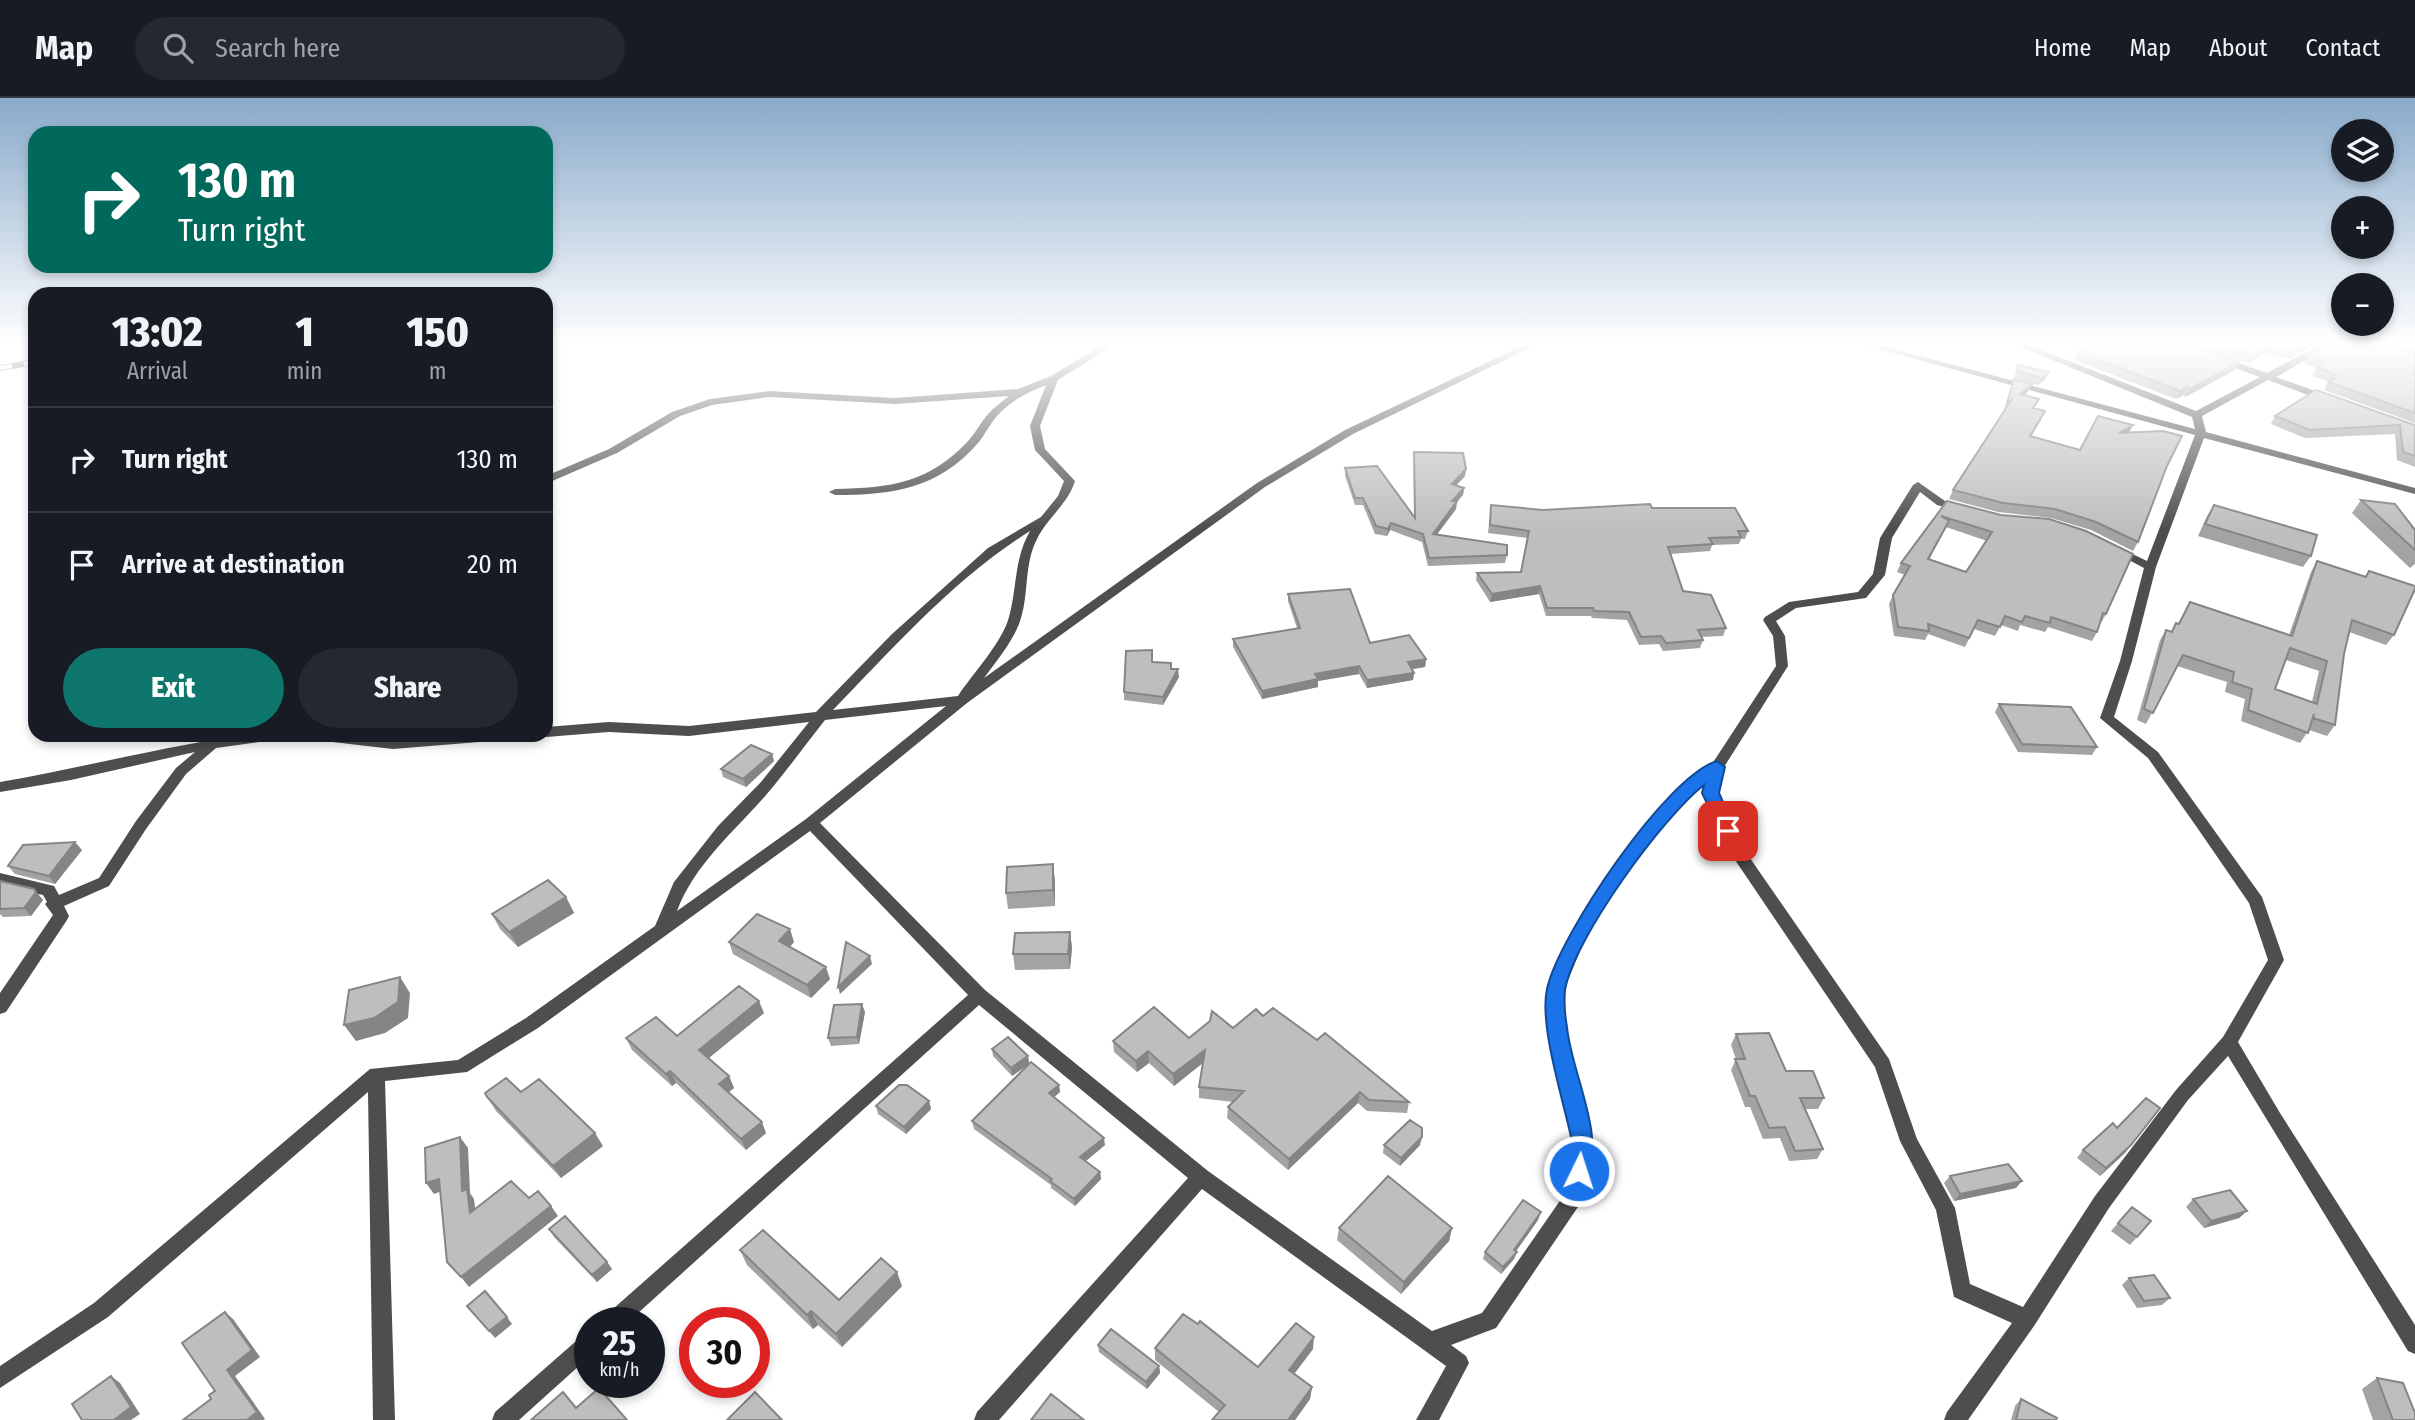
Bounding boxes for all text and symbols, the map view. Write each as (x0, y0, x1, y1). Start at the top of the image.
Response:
search box (135, 17, 625, 80)
text: Map (35, 28, 93, 68)
icon: search (159, 29, 197, 67)
text: Search here (215, 33, 340, 64)
text: Home (2034, 34, 2091, 62)
text: Map (2129, 34, 2171, 62)
text: About (2209, 34, 2267, 62)
text: Contact (2305, 34, 2380, 62)
map controls (2331, 119, 2394, 336)
button: layers (2331, 119, 2394, 182)
text: 130 m (178, 151, 296, 210)
icon: right (63, 154, 154, 245)
button: + (2331, 196, 2394, 259)
text: Turn right (178, 211, 305, 249)
button: − (2331, 273, 2394, 336)
text: 13:02 (112, 307, 203, 357)
text: 1 (296, 307, 314, 357)
text: 150 (406, 307, 469, 357)
text: Arrival (127, 357, 188, 385)
text: min (287, 357, 322, 385)
text: m (429, 357, 447, 385)
icon: right (63, 441, 101, 479)
text: Turn right (122, 444, 228, 475)
text: 130 m (456, 444, 518, 475)
icon: arrive (63, 546, 101, 584)
text: Arrive at destination (122, 549, 345, 580)
text: 20 m (467, 549, 518, 580)
button: Exit (63, 648, 284, 728)
button: Share (298, 648, 518, 728)
pin (1698, 801, 1758, 861)
icon: arrive (1709, 812, 1747, 850)
position arrow (1542, 1134, 1616, 1208)
speed limit sign: 30 (679, 1307, 770, 1398)
text: 25 (603, 1322, 636, 1364)
text: km/h (599, 1359, 640, 1381)

